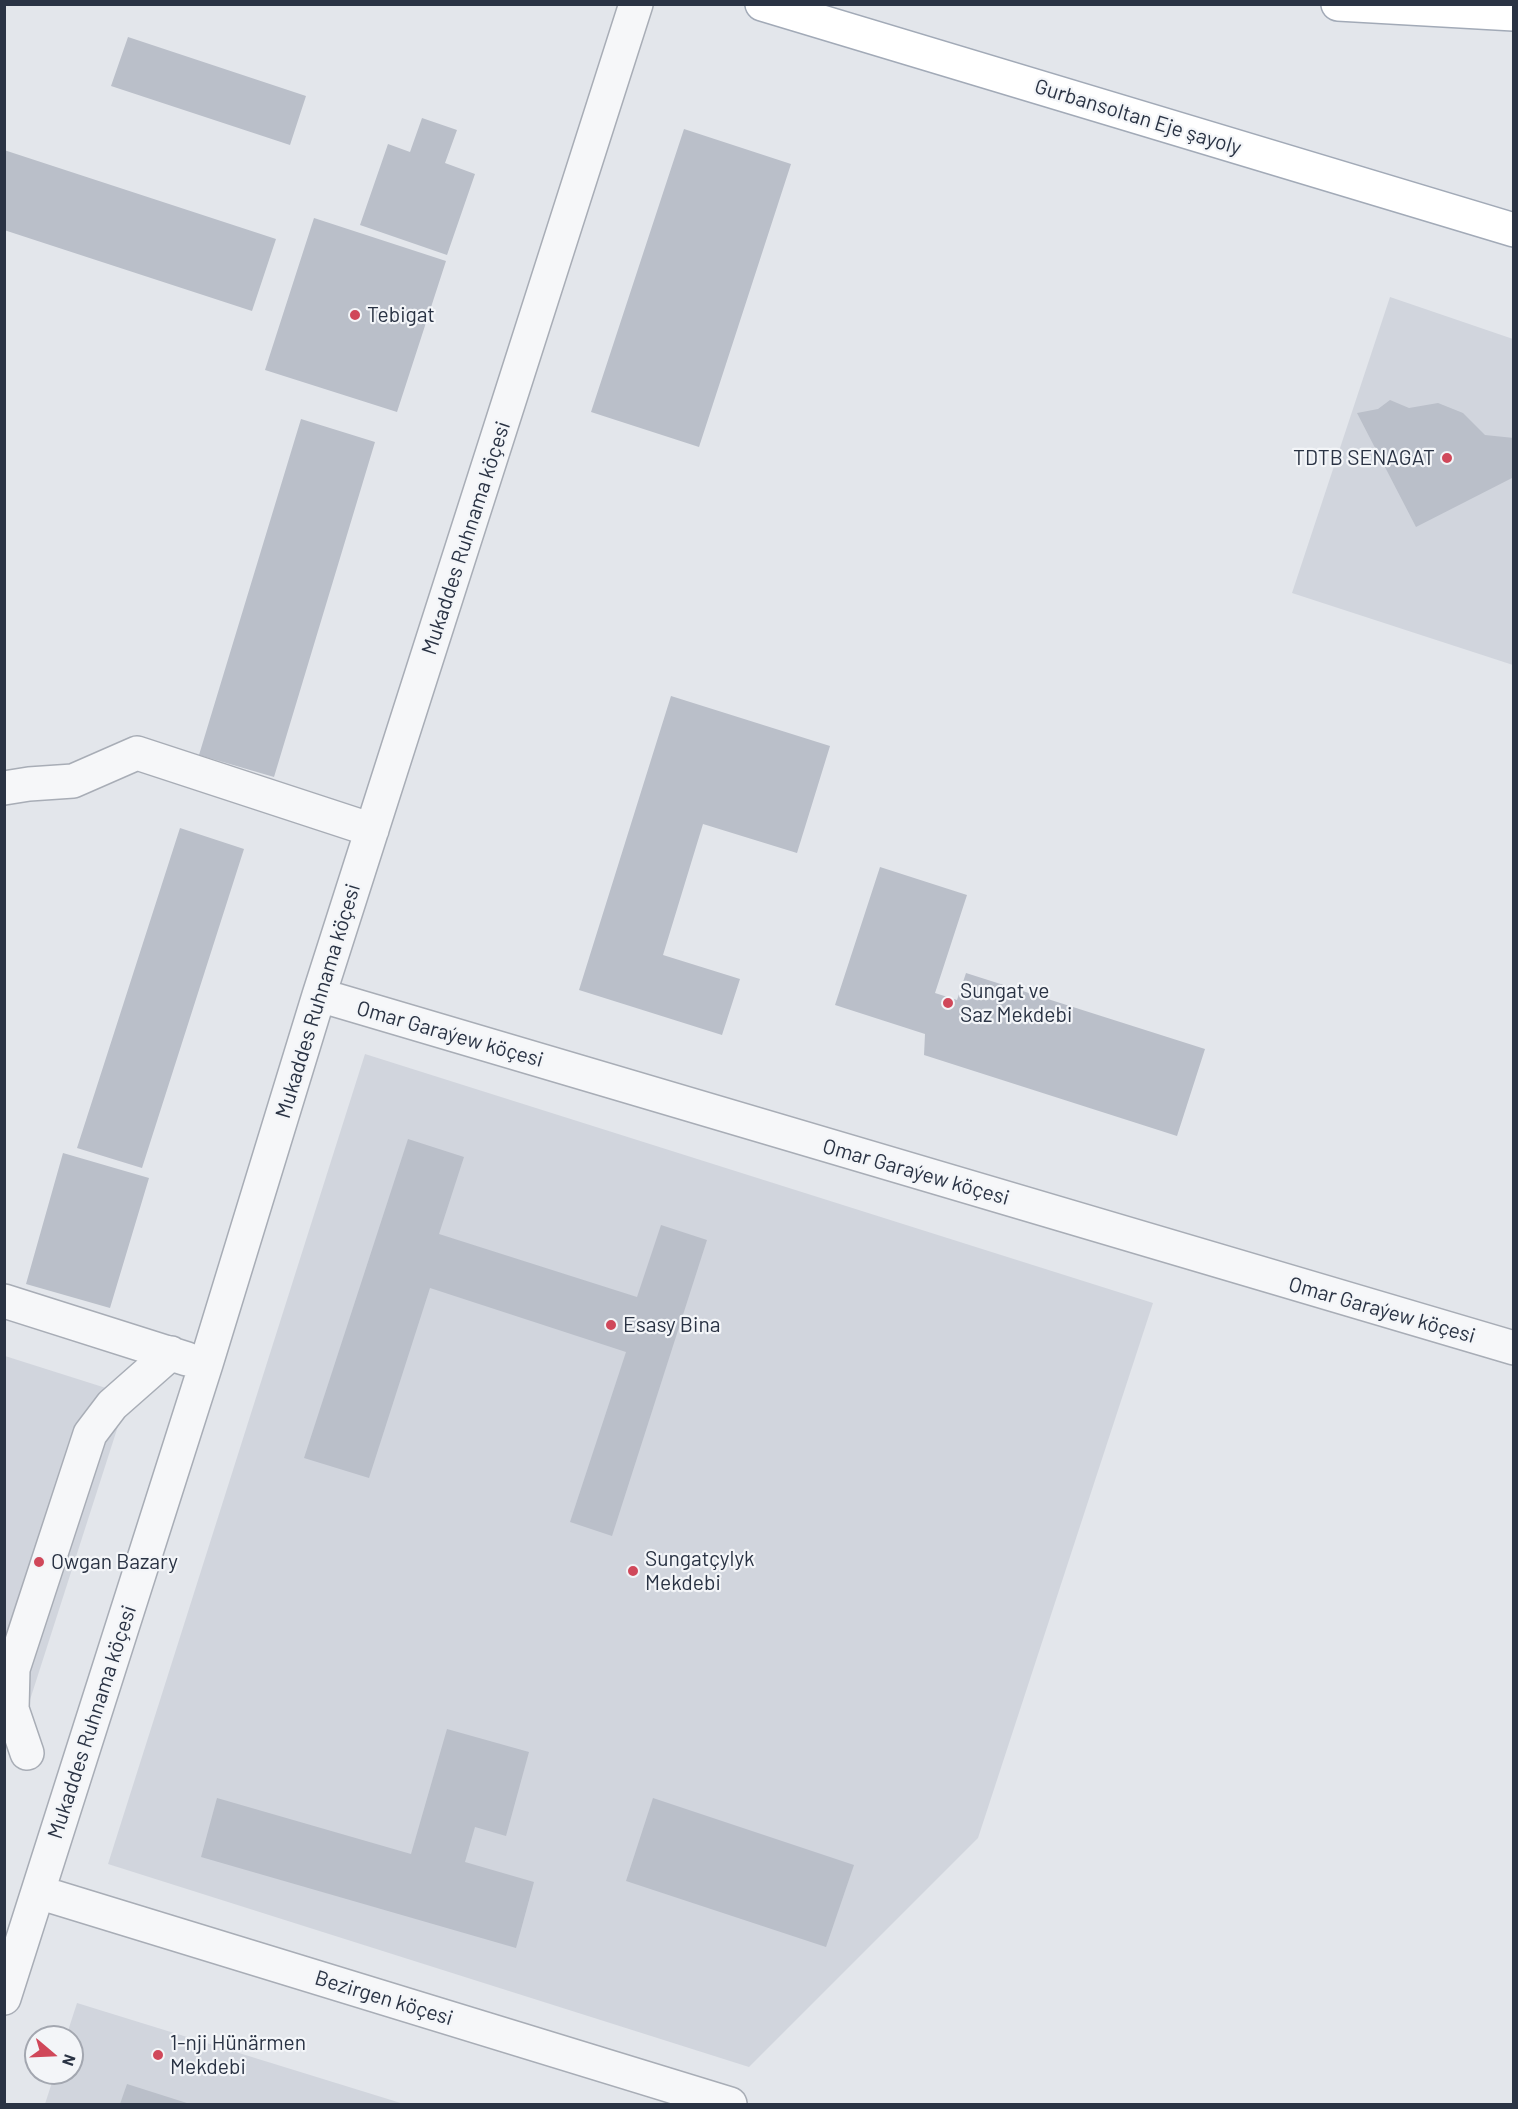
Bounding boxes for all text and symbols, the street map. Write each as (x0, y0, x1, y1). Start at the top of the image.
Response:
street label: Gurbansoltan Eje şayoly (1032, 74, 1244, 160)
place label: Tebigat (367, 302, 435, 328)
marker: Tebigat (348, 308, 362, 322)
street label: Mukaddes Ruhnama köçesi (416, 418, 516, 658)
place label: TDTB SENAGAT (1293, 445, 1435, 471)
marker: TDTB SENAGAT (1440, 451, 1454, 465)
street label: Mukaddes Ruhnama köçesi (270, 881, 366, 1121)
place label: Sungat ve Saz Mekdebi (960, 978, 1072, 1028)
street label: Omar Garaýew köçesi (354, 995, 546, 1073)
marker: Sungat ve Saz Mekdebi (941, 996, 955, 1010)
street label: Omar Garaýew köçesi (820, 1133, 1012, 1211)
street label: Omar Garaýew köçesi (1286, 1271, 1478, 1349)
place label: Esasy Bina (623, 1312, 720, 1338)
marker: Esasy Bina (604, 1318, 618, 1332)
place label: Sungatçylyk Mekdebi (645, 1546, 755, 1596)
place label: Owgan Bazary (51, 1549, 178, 1575)
marker: Owgan Bazary (32, 1555, 46, 1569)
marker: Sungatçylyk Mekdebi (626, 1564, 640, 1578)
street label: Mukaddes Ruhnama köçesi (42, 1602, 142, 1842)
street label: Bezirgen köçesi (312, 1965, 456, 2031)
north arrow (24, 2025, 84, 2085)
place label: 1-nji Hünärmen Mekdebi (170, 2030, 306, 2080)
marker: 1-nji Hünärmen Mekdebi (151, 2048, 165, 2062)
text: N (59, 2052, 80, 2068)

